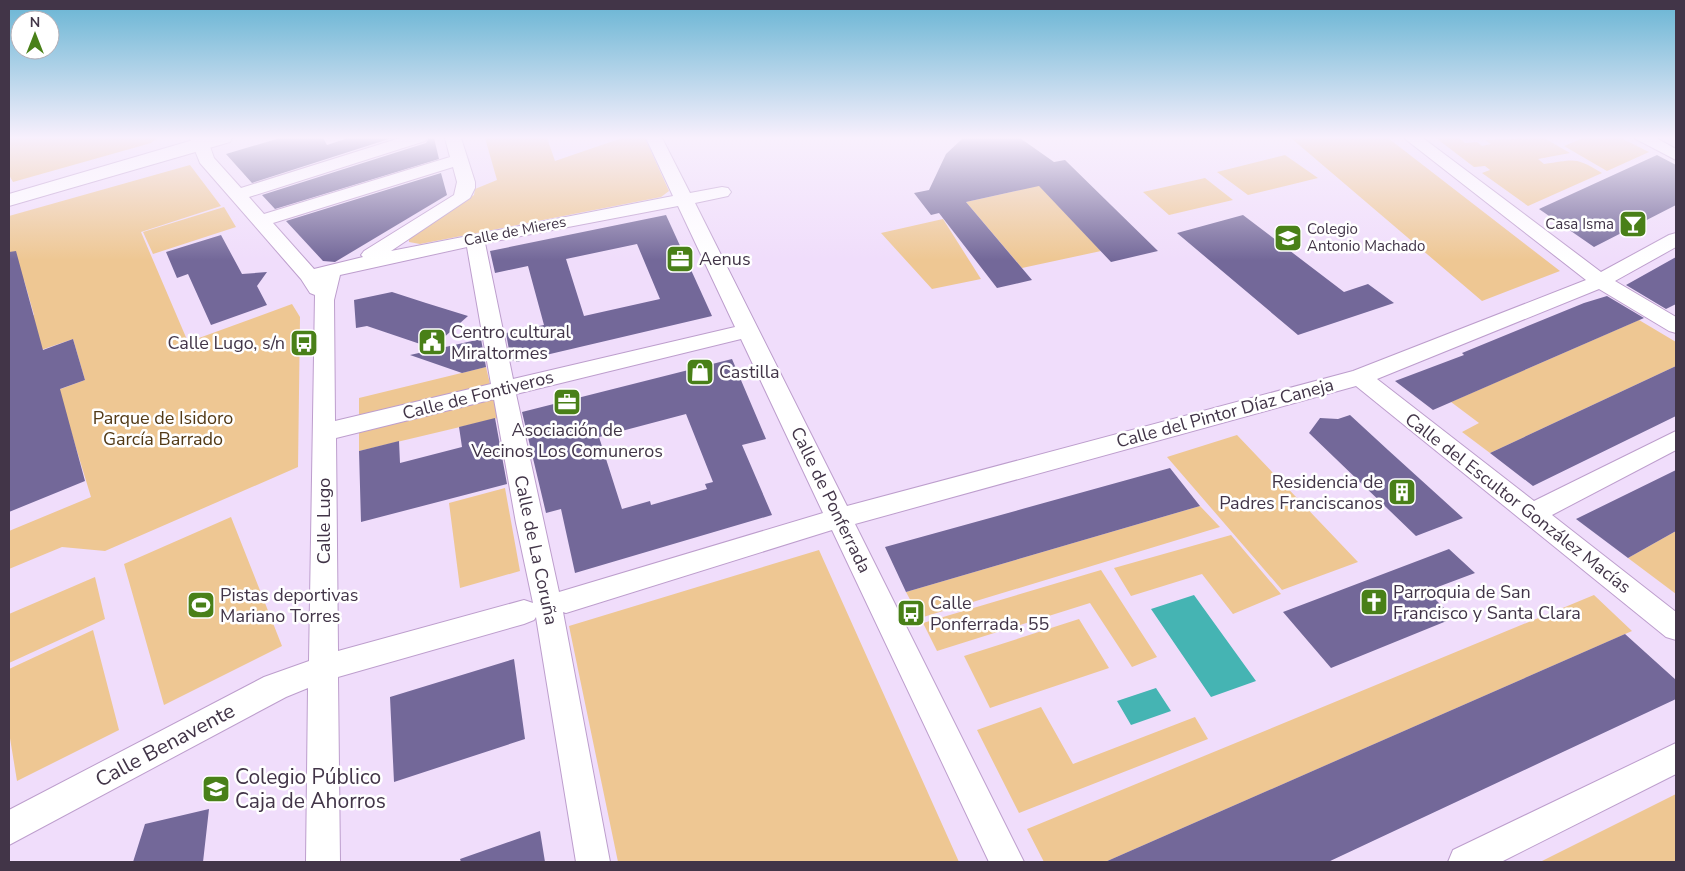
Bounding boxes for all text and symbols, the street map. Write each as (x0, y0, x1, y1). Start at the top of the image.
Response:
north arrow (10, 10, 60, 60)
text: N (30, 13, 40, 32)
bar icon: Casa Isma (1618, 209, 1648, 239)
street label: Calle de Mieres (462, 211, 568, 251)
place label: Casa Isma (1545, 214, 1614, 234)
place label: Colegio Antonio Machado (1307, 219, 1425, 256)
school or university icon: Colegio Antonio Machado (1273, 223, 1303, 253)
office icon: Aenus (665, 244, 695, 274)
place label: Aenus (699, 247, 751, 271)
place label: Centro cultural Miraltormes (451, 320, 571, 365)
public building icon: Centro cultural Miraltormes (417, 327, 447, 357)
bus stop icon: Calle Lugo, s/n (289, 328, 319, 358)
place label: Calle Lugo, s/n (167, 331, 285, 355)
shop icon: Castilla (685, 357, 715, 387)
place label: Castilla (719, 360, 780, 384)
street label: Calle de Fontiveros (400, 365, 556, 425)
street label: Calle del Pintor Díaz Caneja (1114, 372, 1336, 454)
office icon: Asociación de Vecinos Los Comuneros (552, 387, 582, 417)
park label: Parque de Isidoro García Barrado (93, 406, 233, 451)
street label: Calle del Escultor González Macías (1400, 407, 1636, 599)
place label: Asociación de Vecinos Los Comuneros (470, 418, 663, 463)
street label: Calle de Ponferrada (785, 423, 877, 577)
place label: Residencia de Padres Franciscanos (1219, 470, 1383, 515)
street label: Calle de La Coruña (508, 473, 564, 627)
building icon: Residencia de Padres Franciscanos (1387, 477, 1417, 507)
street label: Calle Lugo (312, 478, 336, 564)
place label: Parroquia de San Francisco y Santa Clara (1393, 580, 1581, 625)
place label: Pistas deportivas Mariano Torres (220, 583, 359, 628)
church icon: Parroquia de San Francisco y Santa Clara (1359, 587, 1389, 617)
sports icon: Pistas deportivas Mariano Torres (186, 590, 216, 620)
place label: Calle Ponferrada, 55 (930, 591, 1049, 636)
bus stop icon: Calle Ponferrada, 55 (896, 598, 926, 628)
street label: Calle Benavente (90, 696, 240, 794)
place label: Colegio Público Caja de Ahorros (235, 763, 386, 815)
school or university icon: Colegio Público Caja de Ahorros (201, 774, 231, 804)

